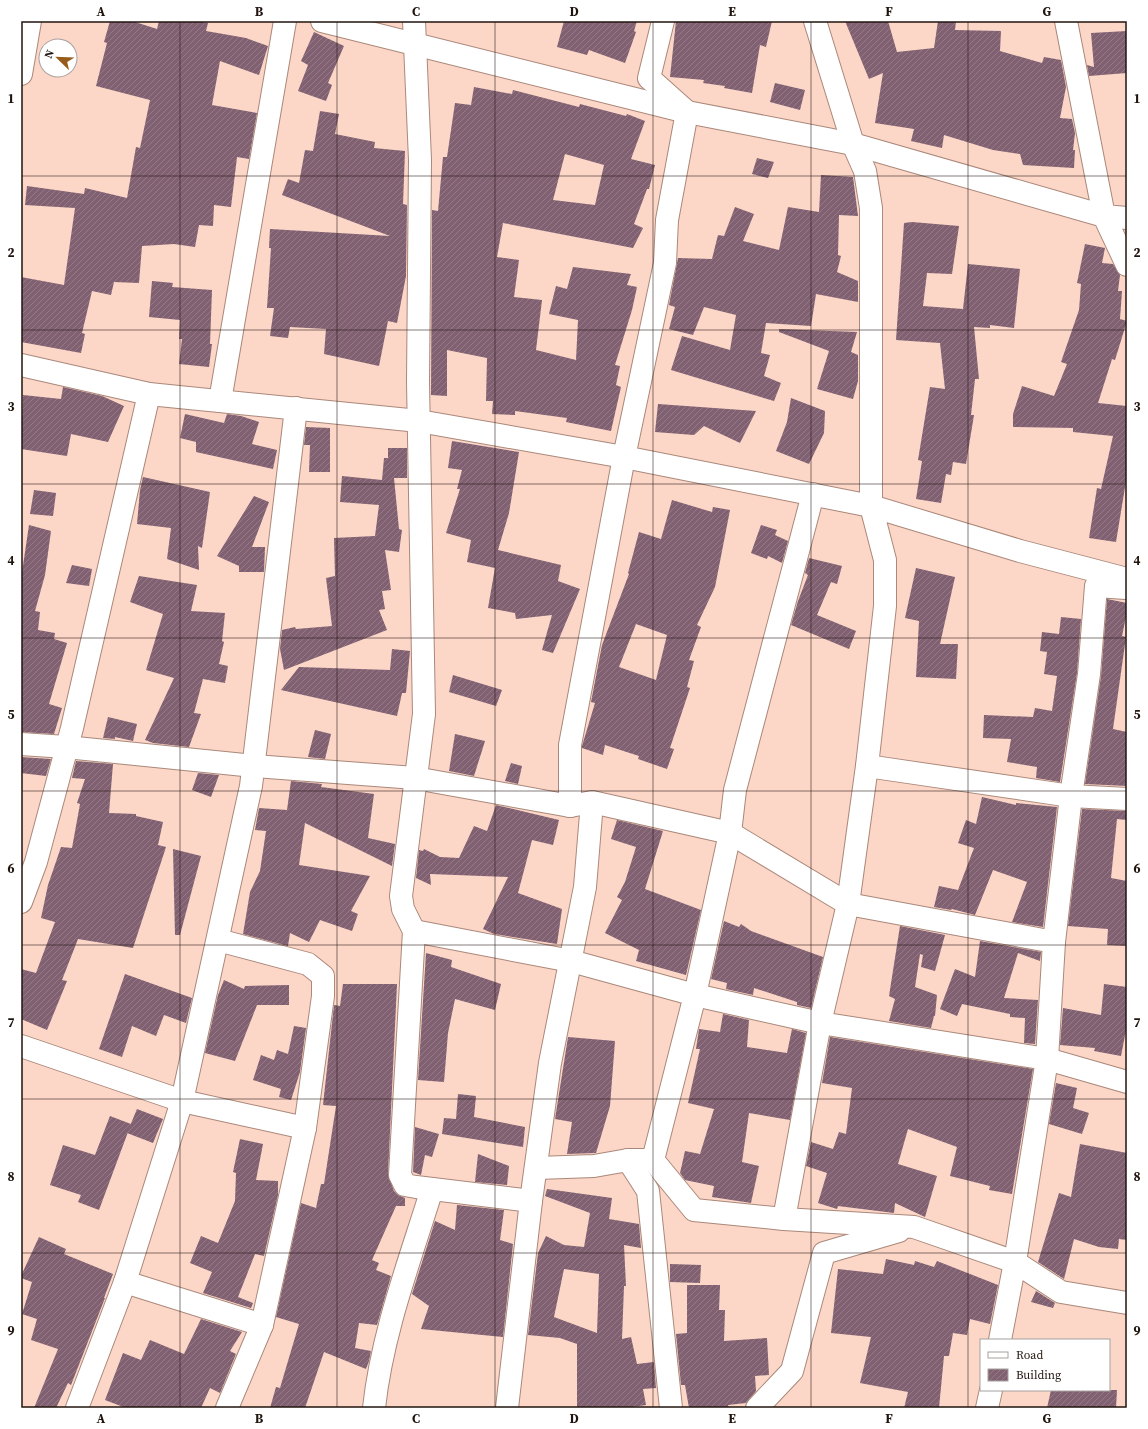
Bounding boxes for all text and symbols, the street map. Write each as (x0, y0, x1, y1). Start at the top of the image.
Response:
text: A (97, 3, 106, 20)
text: B (255, 3, 264, 20)
text: C (412, 3, 420, 20)
text: D (569, 3, 579, 20)
text: E (728, 3, 736, 20)
text: F (885, 3, 893, 20)
text: G (1043, 3, 1052, 20)
north arrow (38, 38, 78, 78)
text: N (41, 48, 58, 61)
text: 1 (7, 90, 15, 107)
text: 1 (1133, 90, 1141, 107)
text: 2 (7, 244, 15, 261)
text: 2 (1133, 244, 1141, 261)
text: 3 (7, 398, 15, 415)
text: 3 (1133, 398, 1141, 415)
text: 4 (7, 552, 15, 569)
text: 4 (1133, 552, 1141, 569)
text: 5 (7, 706, 15, 723)
text: 5 (1133, 706, 1141, 723)
text: 6 (7, 860, 15, 877)
text: 6 (1133, 860, 1141, 877)
text: 7 (7, 1014, 15, 1031)
text: 7 (1133, 1014, 1141, 1031)
text: 8 (7, 1168, 15, 1185)
text: 8 (1133, 1168, 1141, 1185)
text: 9 (7, 1322, 15, 1339)
text: 9 (1133, 1322, 1141, 1339)
legend (980, 1339, 1110, 1391)
text: Road (1016, 1347, 1043, 1363)
text: Building (1016, 1367, 1061, 1383)
text: A (97, 1410, 106, 1427)
text: B (255, 1410, 264, 1427)
text: C (412, 1410, 420, 1427)
text: D (569, 1410, 579, 1427)
text: E (728, 1410, 736, 1427)
text: F (885, 1410, 893, 1427)
text: G (1043, 1410, 1052, 1427)

